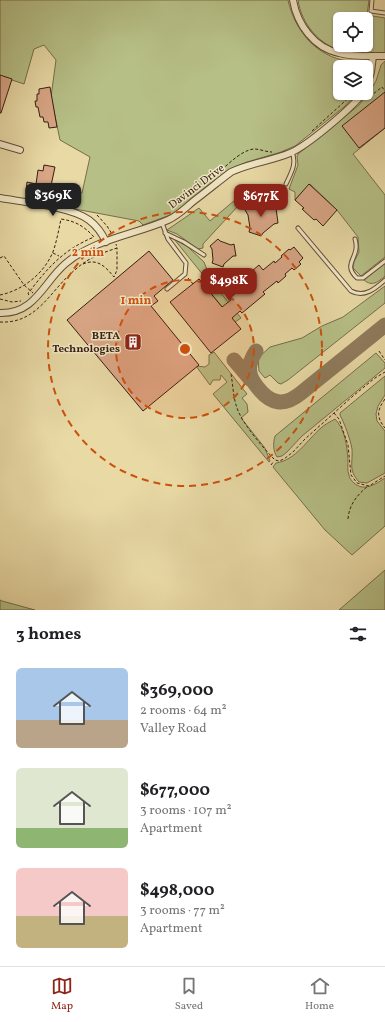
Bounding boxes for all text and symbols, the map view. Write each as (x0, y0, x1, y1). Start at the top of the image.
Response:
map controls (333, 12, 373, 100)
button: locate (333, 12, 373, 52)
button: layers (333, 60, 373, 100)
street label: Davinci Drive (166, 161, 228, 213)
pin: $369K (25, 183, 81, 217)
pin: $677K (233, 184, 289, 218)
text: $369K (34, 187, 72, 205)
text: $677K (243, 188, 279, 206)
text: 2 min (72, 245, 104, 261)
pin: $498K (201, 268, 257, 302)
text: $498K (210, 272, 248, 290)
text: 1 min (121, 293, 152, 309)
place label: BETA Technologies (52, 329, 120, 357)
building icon: BETA Technologies (123, 332, 143, 352)
centre of rings (178, 342, 192, 356)
text: 3 homes (16, 623, 81, 646)
icon: filters (347, 623, 369, 645)
text: $369,000 (140, 679, 214, 702)
icon: home (48, 684, 96, 732)
text: 2 rooms · 64 m² (140, 702, 227, 720)
text: Valley Road (140, 720, 207, 738)
text: $677,000 (140, 779, 210, 802)
icon: home (48, 784, 96, 832)
text: 3 rooms · 107 m² (140, 802, 231, 820)
text: Apartment (140, 820, 203, 838)
text: $498,000 (140, 879, 214, 902)
icon: home (48, 884, 96, 932)
text: 3 rooms · 77 m² (140, 902, 225, 920)
text: Apartment (140, 920, 203, 938)
tab: Map (51, 975, 73, 1014)
tab: Saved (175, 975, 203, 1014)
tab: Home (305, 975, 334, 1014)

